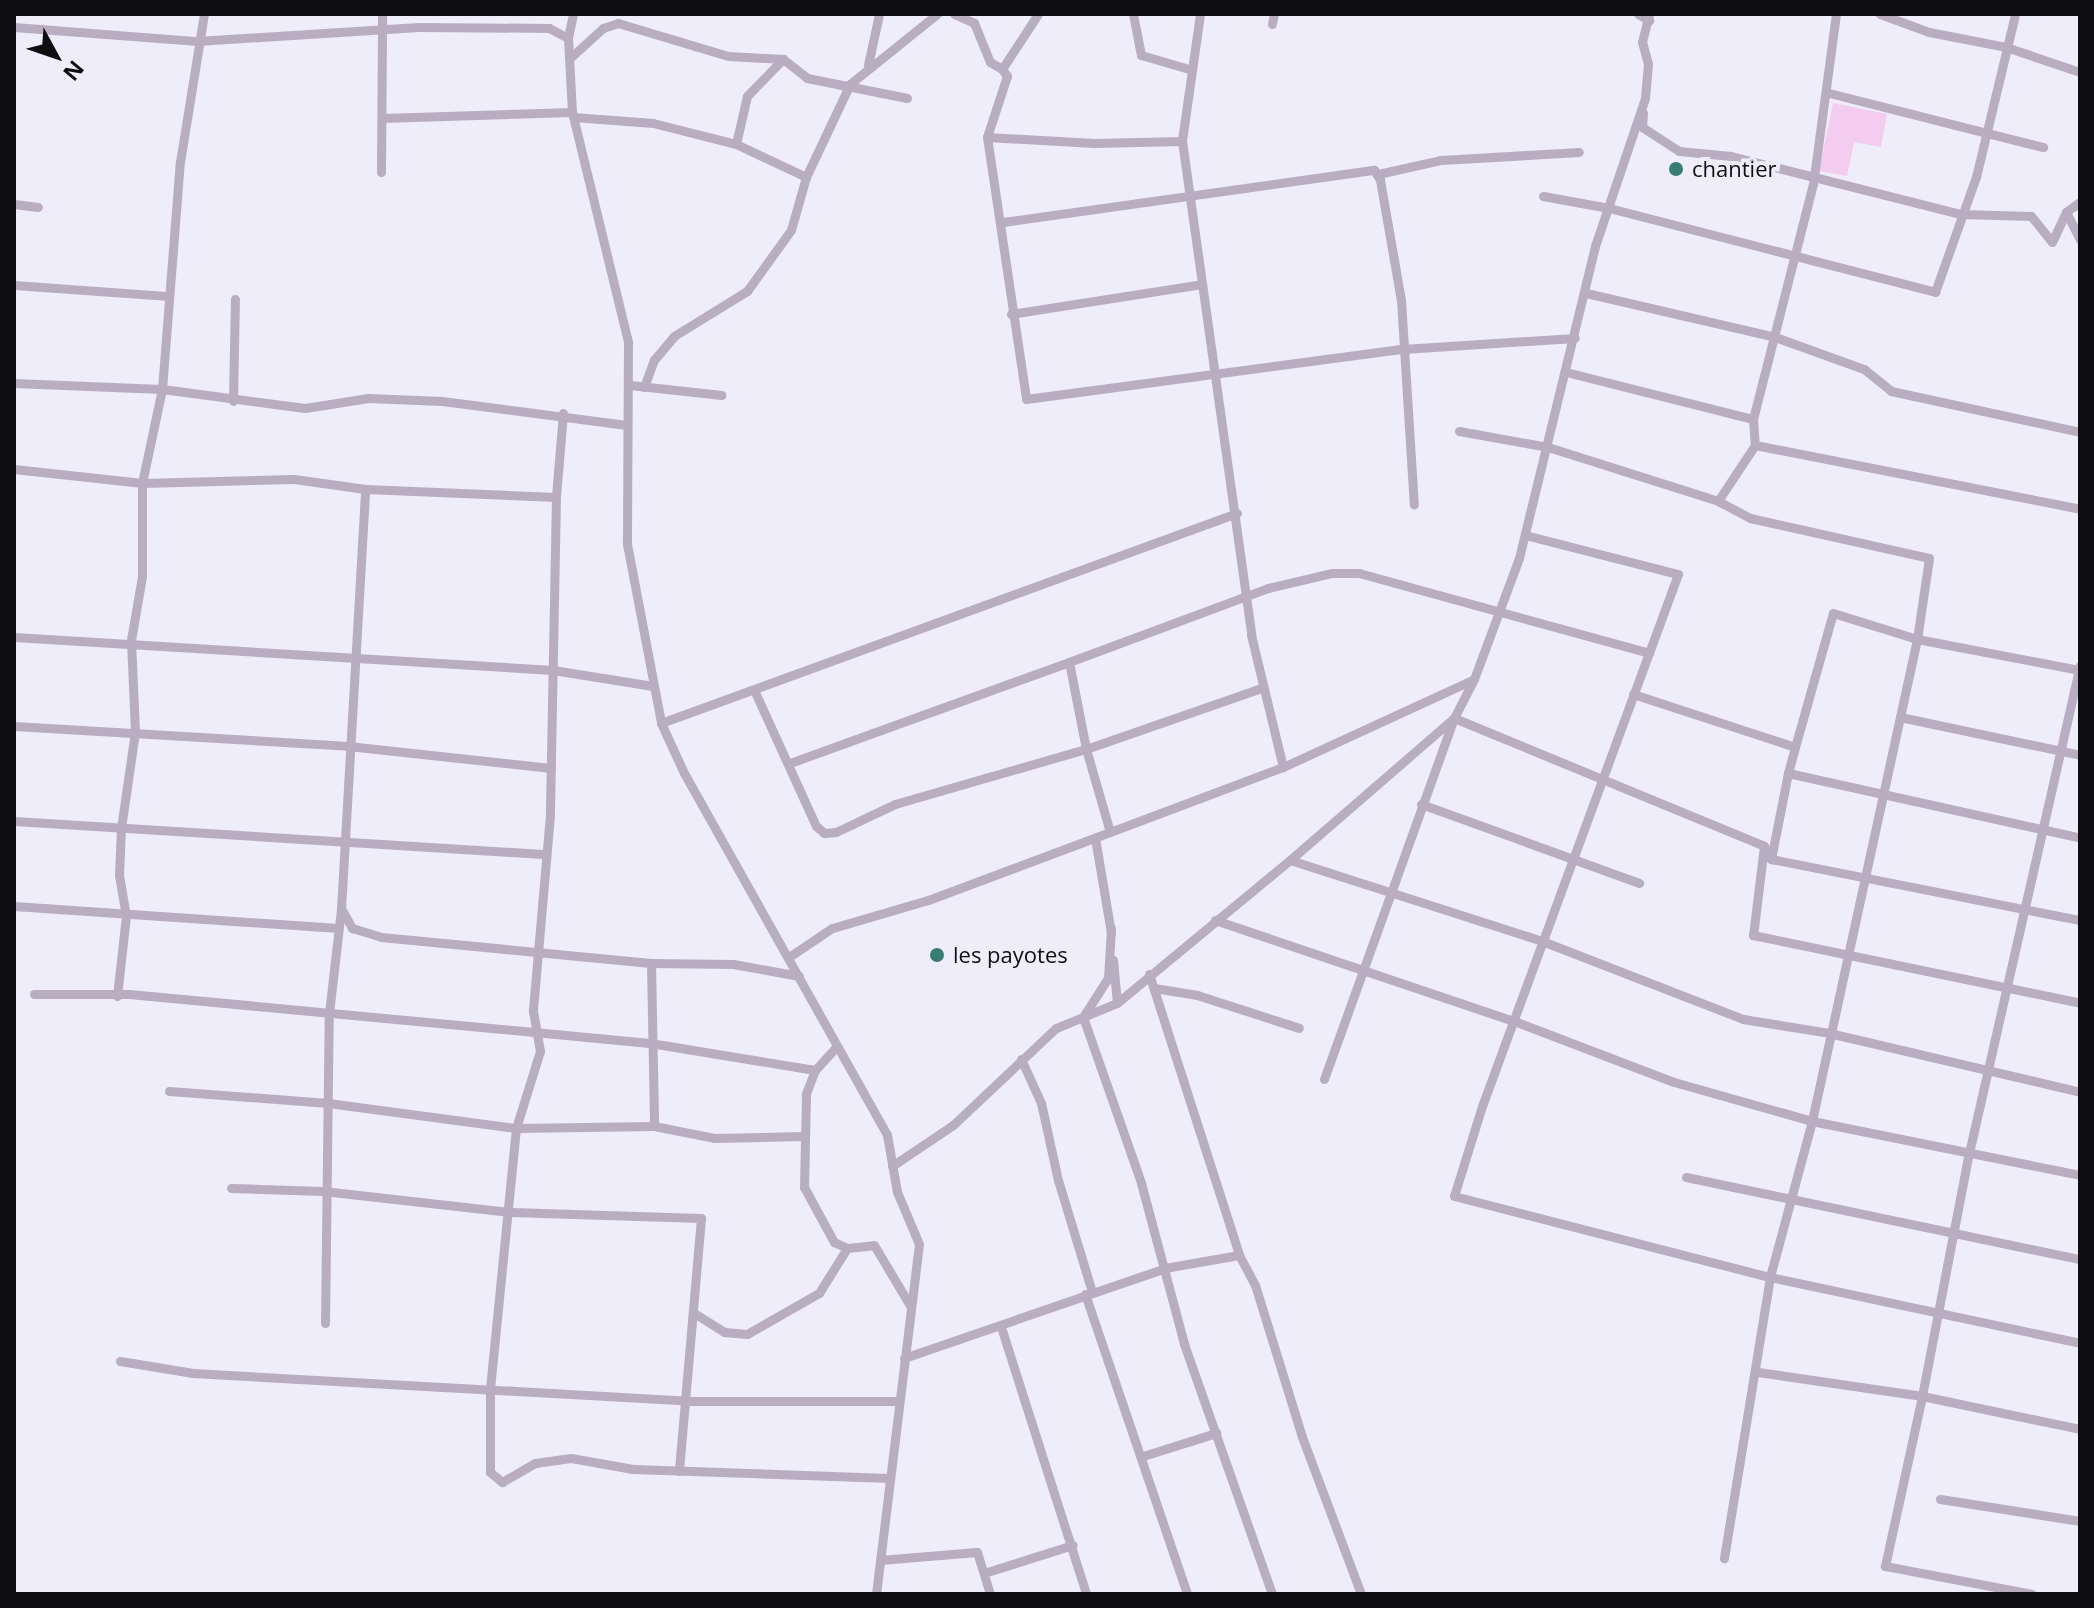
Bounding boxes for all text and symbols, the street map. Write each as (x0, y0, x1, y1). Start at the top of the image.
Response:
north arrow (16, 16, 96, 96)
text: N (57, 55, 92, 88)
place label: chantier (1692, 156, 1776, 182)
marker: chantier (1667, 160, 1685, 178)
place label: les payotes (953, 942, 1068, 968)
marker: les payotes (928, 946, 946, 964)

